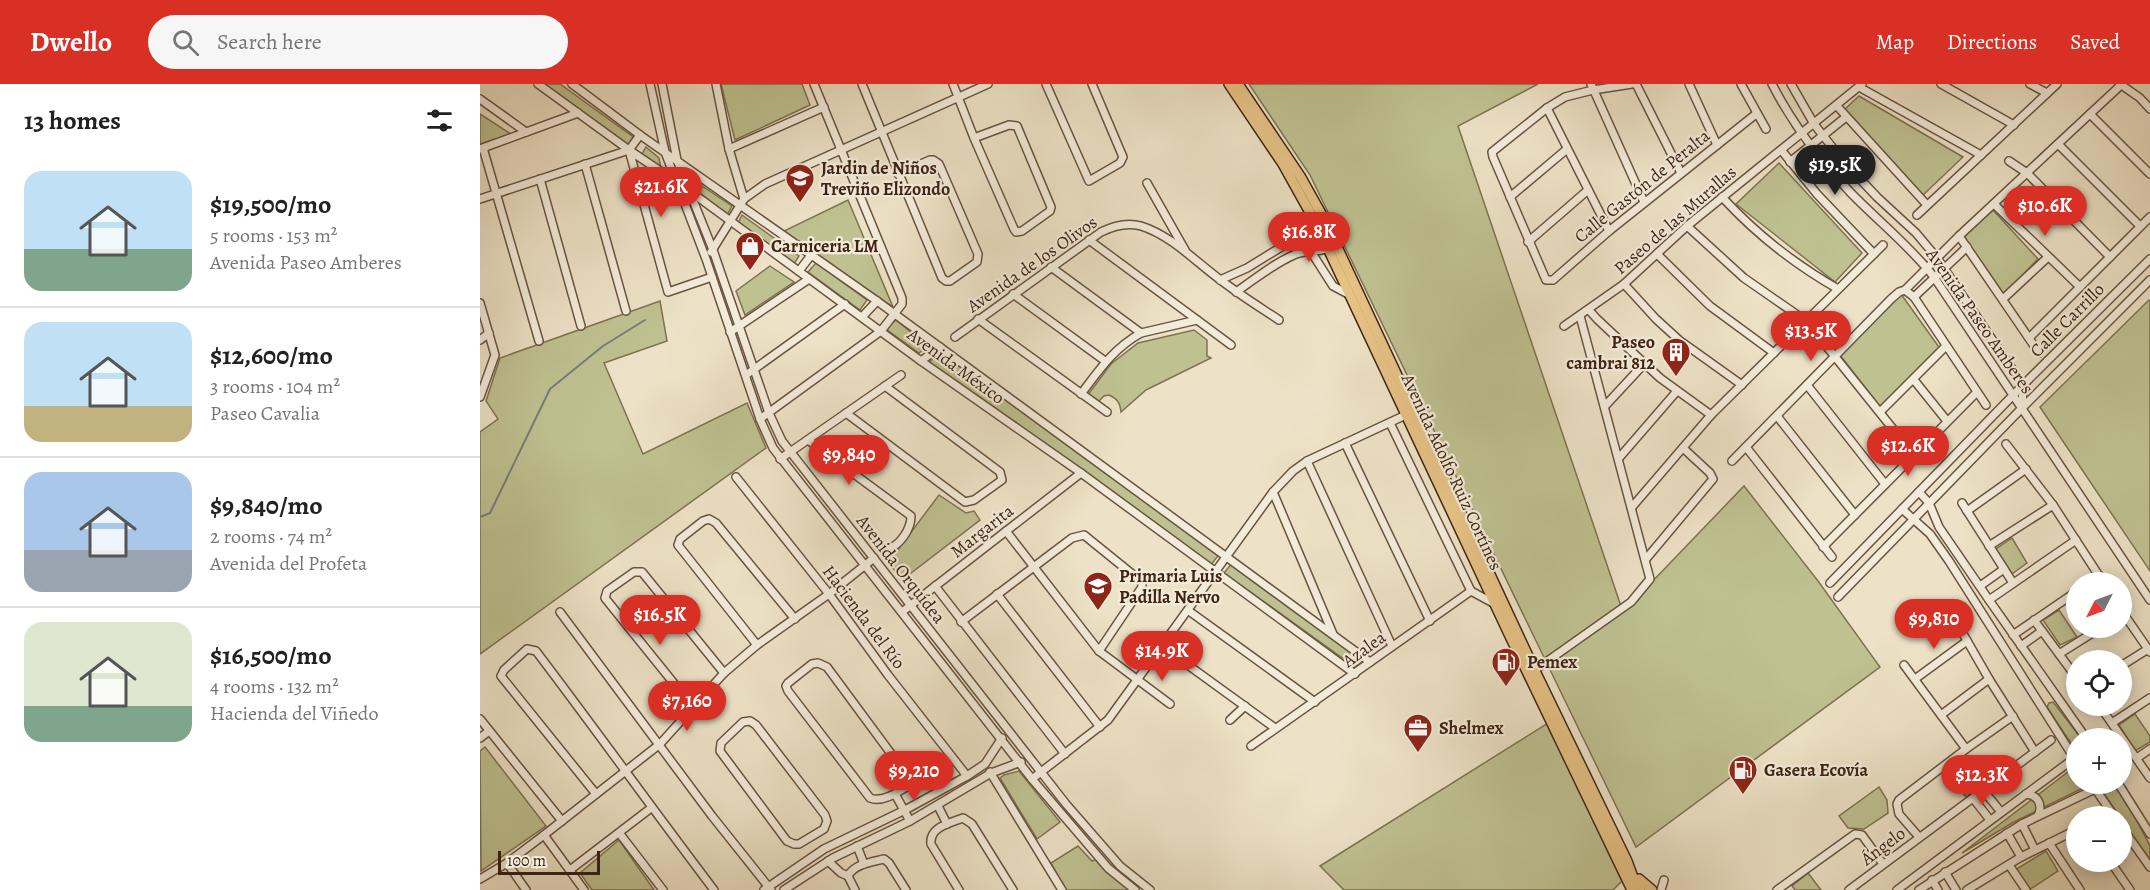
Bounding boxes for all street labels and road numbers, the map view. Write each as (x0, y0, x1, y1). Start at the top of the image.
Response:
street label: Calle Gastón de Peralta (1569, 123, 1715, 248)
street label: Paseo de las Murallas (1609, 160, 1741, 280)
street label: Avenida de los Olivos (961, 210, 1102, 319)
street label: Avenida Paseo Amberes (1920, 243, 2039, 399)
street label: Calle Carrillo (2024, 277, 2110, 363)
street label: Avenida México (902, 322, 1010, 410)
street label: Avenida Adolfo Ruiz Cortínes (1395, 369, 1508, 574)
street label: Margarita (946, 498, 1019, 563)
street label: Avenida Orquídea (850, 509, 951, 629)
street label: Hacienda del Río (817, 560, 911, 674)
street label: Azalea (1337, 625, 1391, 673)
street label: Ángelo (1855, 821, 1910, 871)

